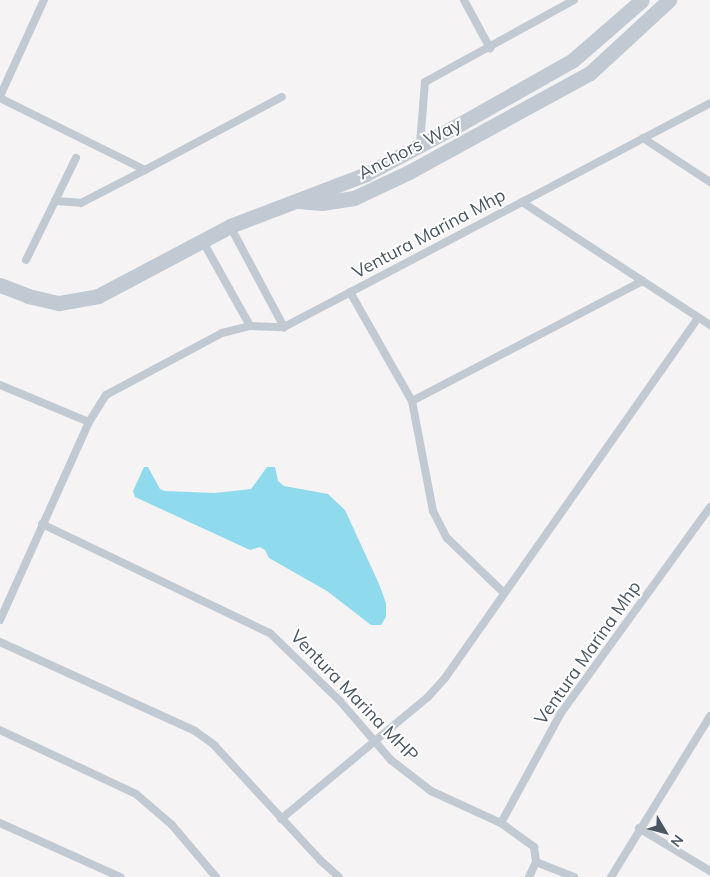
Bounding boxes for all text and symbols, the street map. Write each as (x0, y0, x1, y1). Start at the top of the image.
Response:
street label: Anchors Way (355, 114, 465, 184)
street label: Ventura Marina Mhp (349, 184, 509, 284)
street label: Ventura Marina Mhp (530, 577, 646, 729)
street label: Ventura Marina MHP (286, 626, 422, 766)
north arrow (640, 807, 690, 857)
text: N (667, 831, 687, 851)

